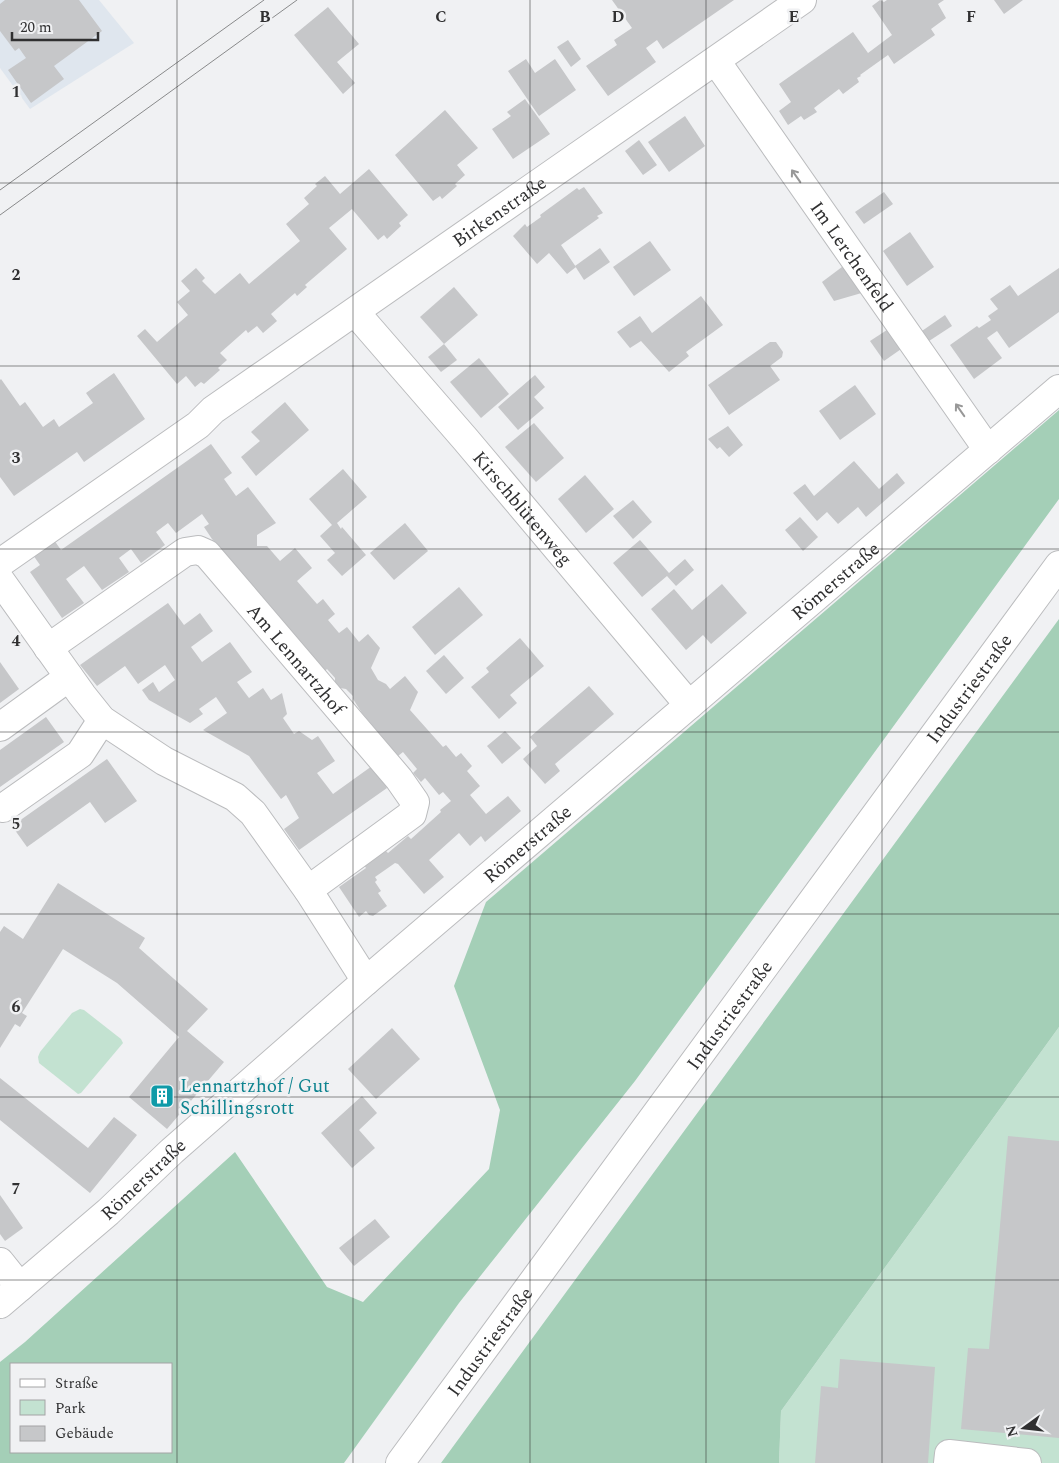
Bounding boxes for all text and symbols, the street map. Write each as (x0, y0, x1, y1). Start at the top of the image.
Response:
text: B (259, 5, 271, 29)
text: C (435, 5, 447, 29)
text: D (612, 5, 625, 29)
text: E (789, 5, 799, 29)
text: F (966, 5, 976, 29)
scale bar (12, 10, 99, 42)
text: 20 m (20, 16, 52, 39)
text: 1 (12, 80, 20, 104)
street label: Birkenstraße (447, 169, 553, 255)
one-way arrow (791, 169, 801, 183)
street label: Im Lerchenfeld (802, 196, 900, 318)
text: 2 (12, 263, 21, 287)
one-way arrow (955, 403, 965, 417)
street label: Kirschblütenweg (465, 445, 579, 573)
text: 3 (12, 446, 21, 470)
street label: Römerstraße (785, 535, 887, 628)
street label: Am Lennartzhof (239, 597, 352, 723)
street label: Industriestraße (920, 628, 1020, 750)
text: 4 (12, 629, 21, 653)
street label: Römerstraße (477, 798, 579, 891)
text: 5 (12, 812, 20, 836)
street label: Industriestraße (680, 955, 780, 1077)
text: 6 (12, 995, 21, 1019)
place label: Lennartzhof / Gut Schillingsrott (180, 1072, 330, 1123)
building icon: Lennartzhof / Gut Schillingsrott (149, 1083, 175, 1109)
street label: Römerstraße (95, 1132, 193, 1228)
text: 7 (12, 1177, 21, 1201)
street label: Industriestraße (440, 1281, 541, 1403)
legend (10, 1363, 172, 1453)
text: Straße (55, 1372, 98, 1395)
text: Park (55, 1397, 86, 1420)
north arrow (999, 1403, 1049, 1453)
text: Gebäude (55, 1422, 114, 1445)
text: N (1000, 1423, 1024, 1439)

